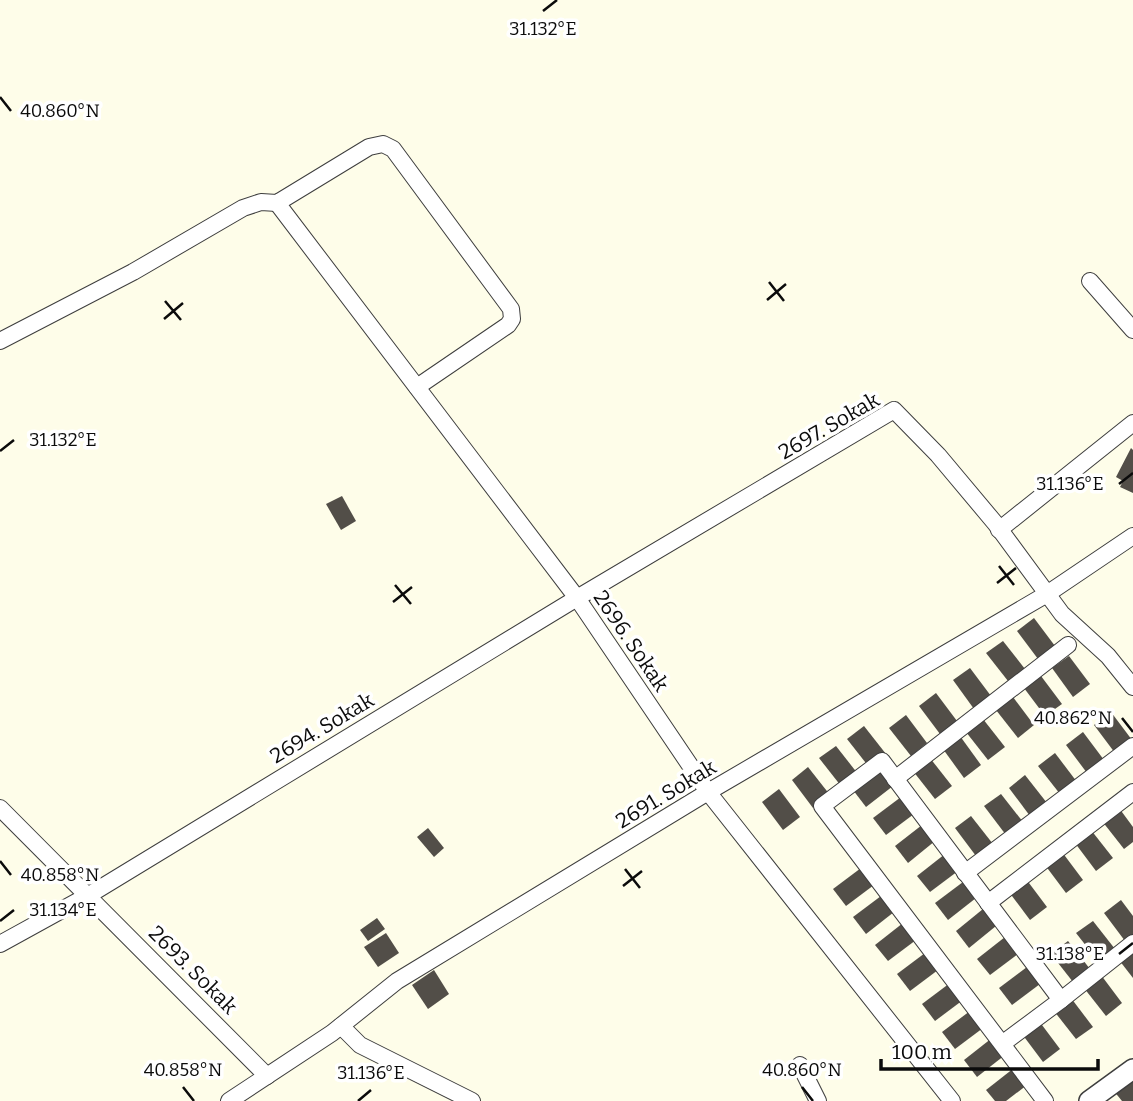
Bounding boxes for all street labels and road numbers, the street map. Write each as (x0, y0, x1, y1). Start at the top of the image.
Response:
street label: 2697. Sokak (774, 387, 884, 465)
street label: 2696. Sokak (588, 586, 674, 696)
street label: 2694. Sokak (266, 687, 379, 769)
street label: 2691. Sokak (611, 754, 721, 834)
street label: 2693. Sokak (143, 920, 243, 1020)

